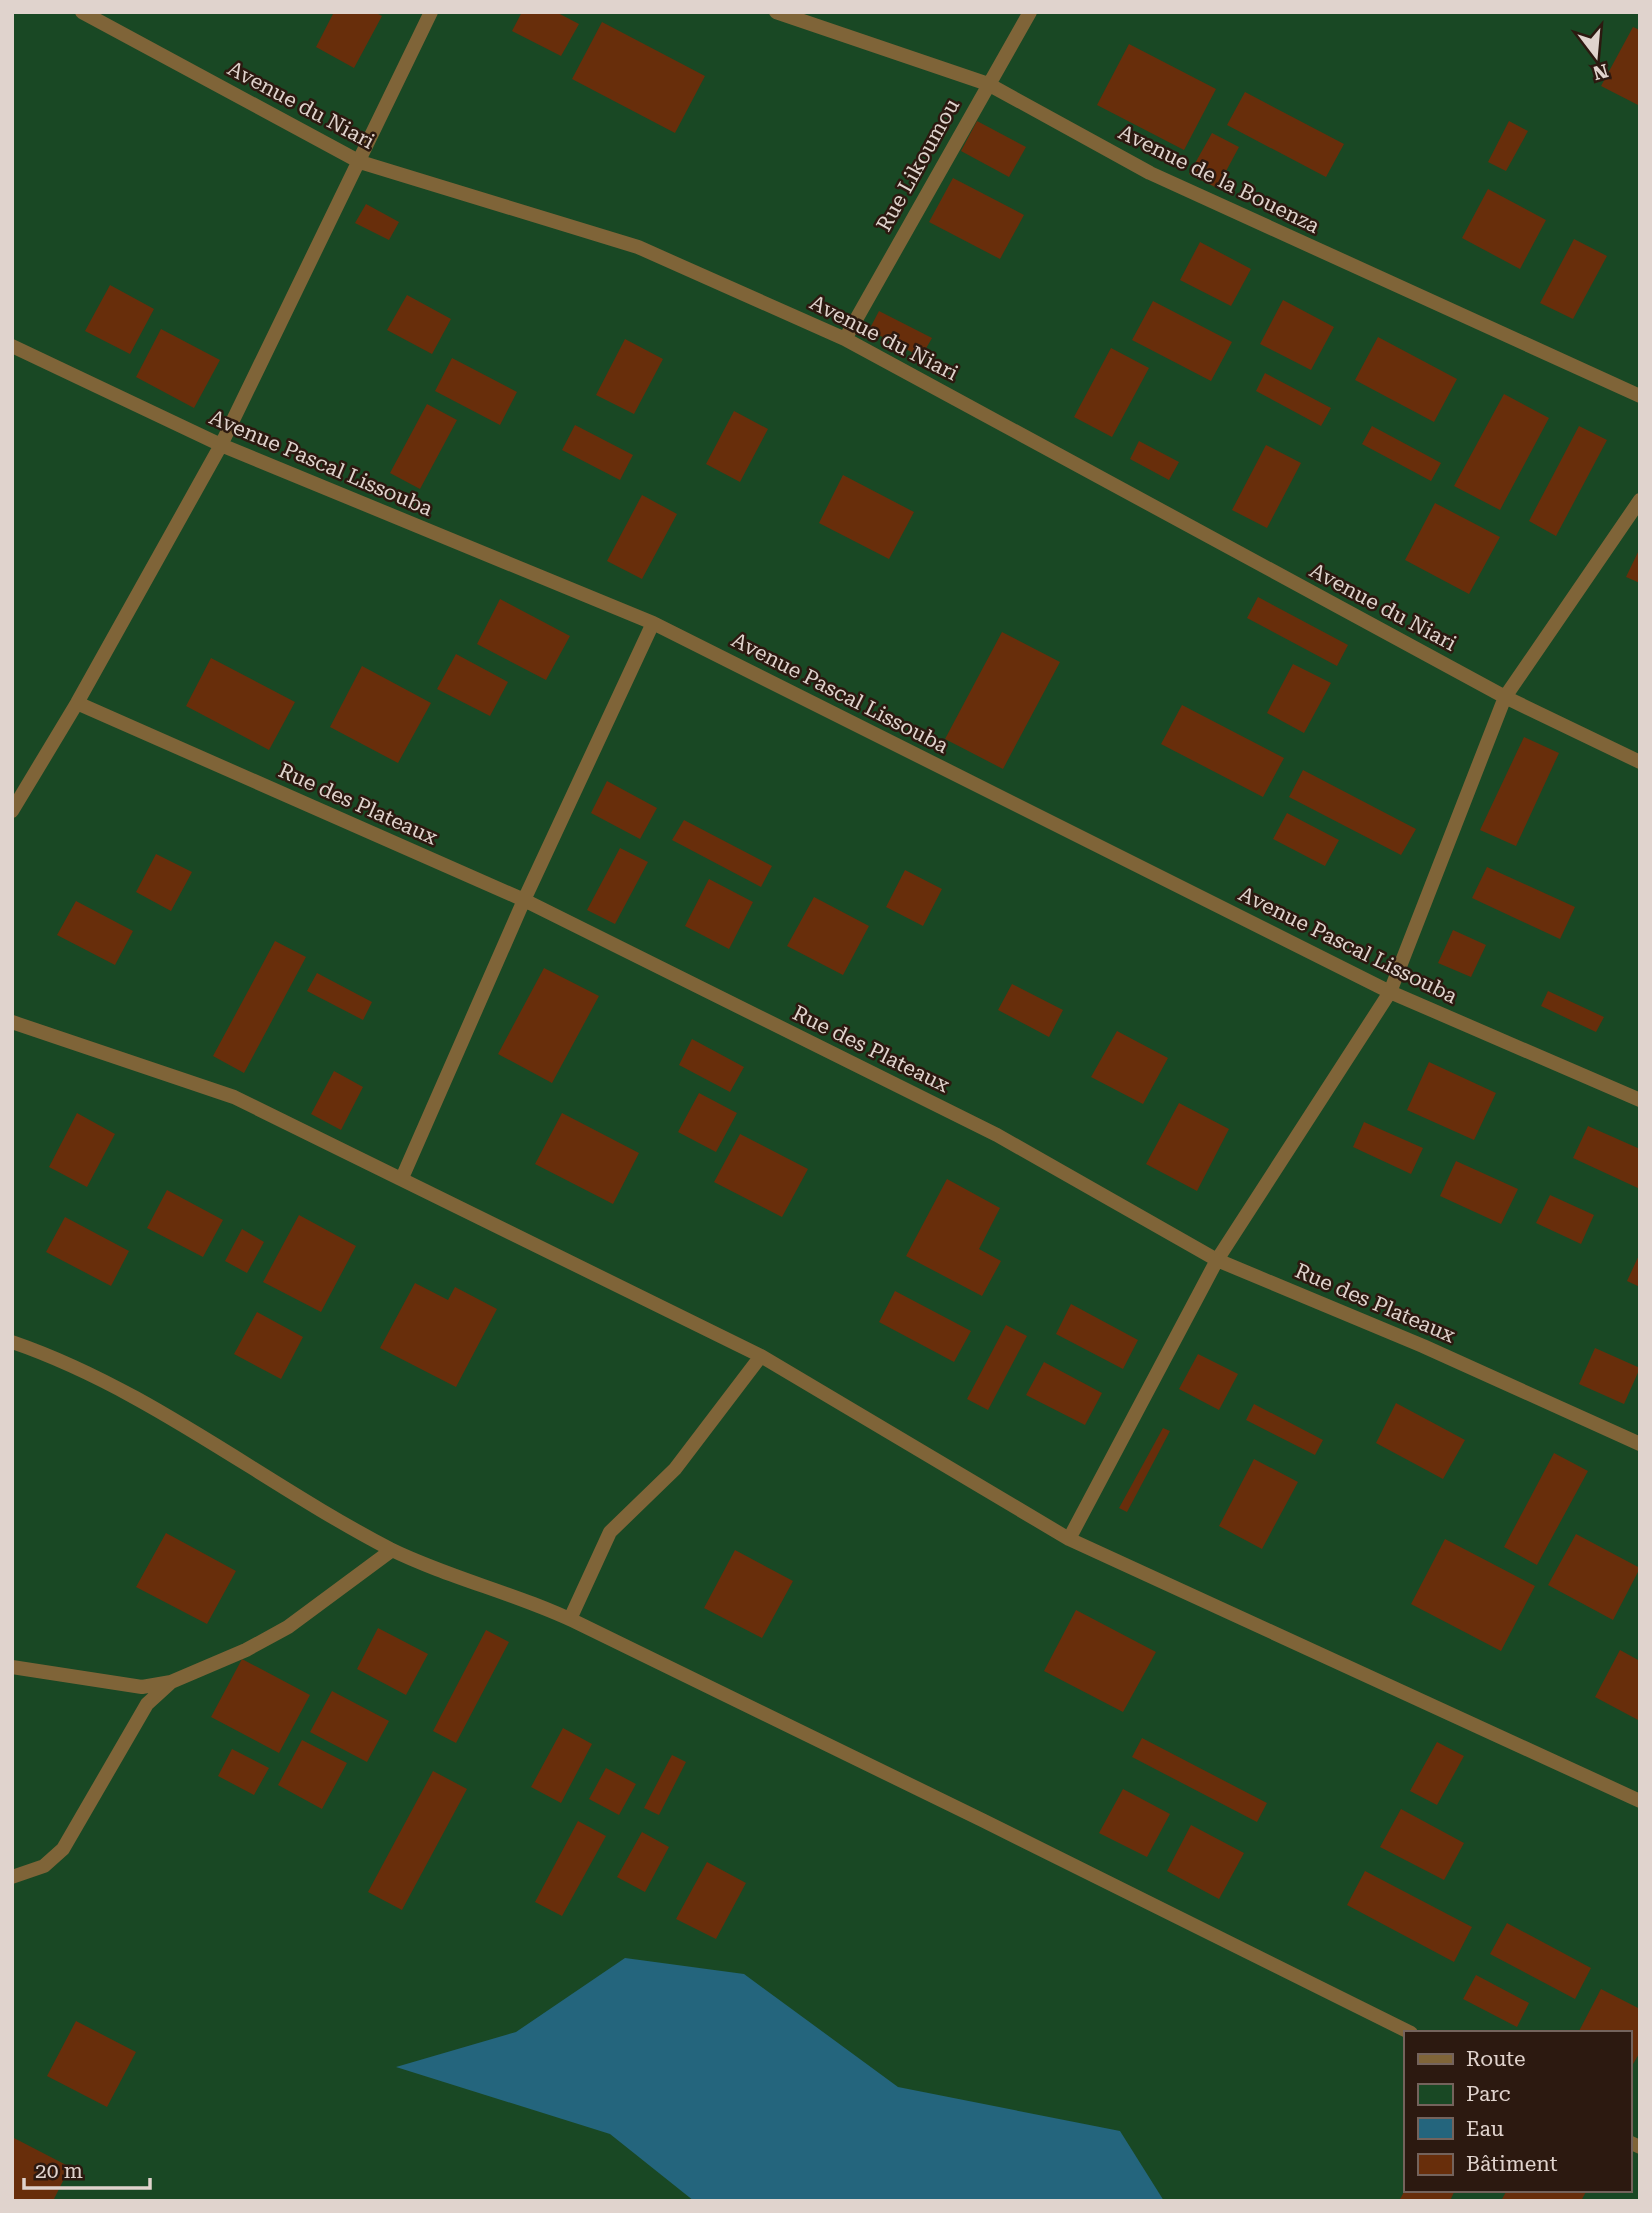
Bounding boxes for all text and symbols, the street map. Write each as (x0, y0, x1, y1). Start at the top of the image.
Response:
north arrow (1561, 21, 1631, 91)
street label: Avenue du Niari (224, 56, 379, 154)
text: N (1590, 59, 1611, 85)
street label: Rue Likoumou (872, 95, 964, 235)
street label: Avenue de la Bouenza (1115, 120, 1324, 238)
street label: Avenue du Niari (806, 290, 962, 386)
street label: Avenue Pascal Lissouba (206, 405, 437, 521)
street label: Avenue du Niari (1306, 558, 1461, 656)
street label: Avenue Pascal Lissouba (728, 628, 953, 758)
street label: Rue des Plateaux (275, 758, 441, 850)
street label: Avenue Pascal Lissouba (1235, 882, 1462, 1009)
street label: Rue des Plateaux (789, 1001, 953, 1097)
street label: Rue des Plateaux (1292, 1259, 1458, 1347)
legend (1404, 2031, 1631, 2192)
text: Route (1466, 2047, 1525, 2071)
text: Parc (1466, 2082, 1511, 2106)
text: Eau (1466, 2117, 1504, 2141)
scale bar (24, 2146, 150, 2190)
text: Bâtiment (1466, 2152, 1558, 2176)
text: 20 m (35, 2159, 83, 2183)

